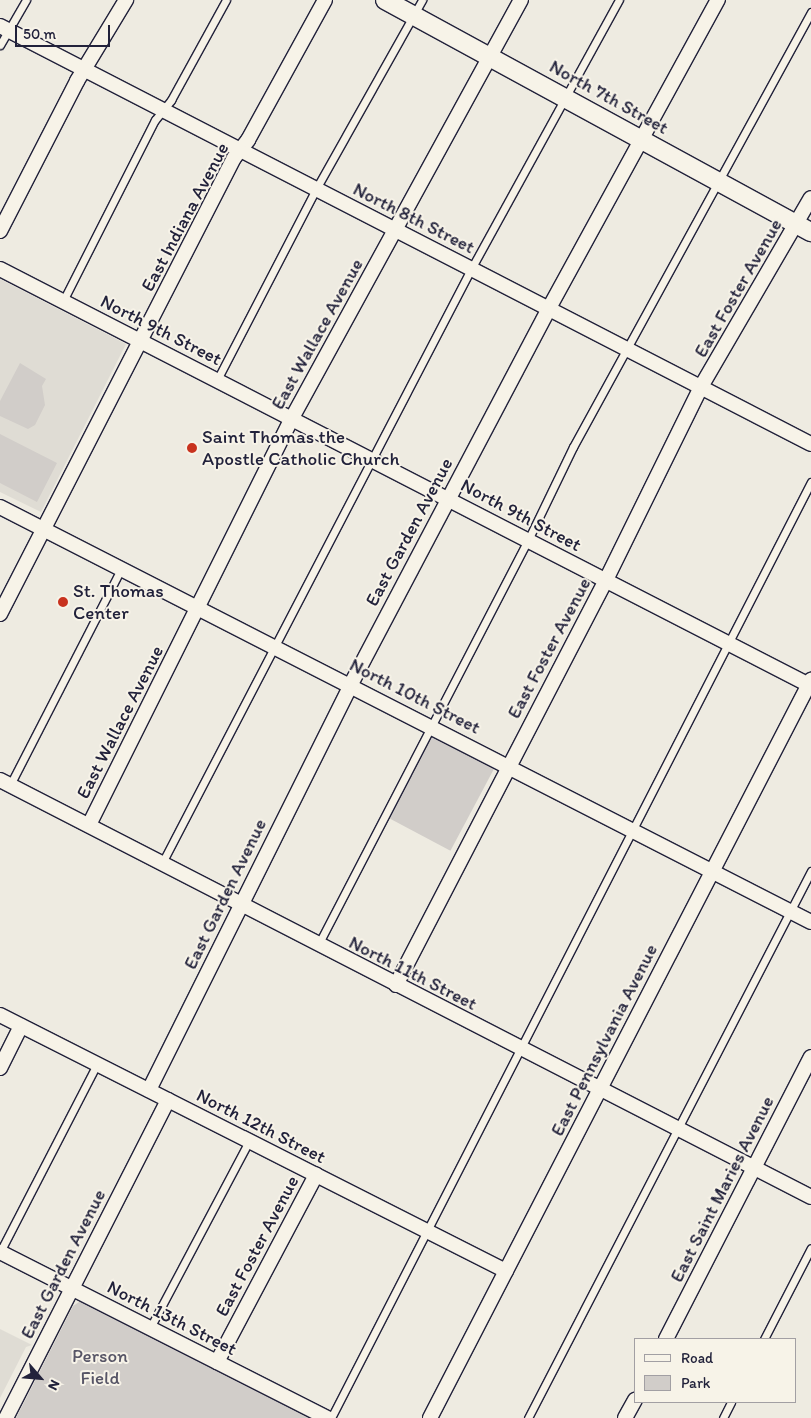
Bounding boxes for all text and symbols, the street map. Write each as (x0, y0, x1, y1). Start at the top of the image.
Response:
scale bar (18, 15, 112, 47)
text: 50 m (23, 25, 56, 43)
street label: North 7th Street (546, 55, 672, 139)
street label: East Indiana Avenue (136, 138, 234, 296)
street label: North 8th Street (349, 178, 479, 258)
street label: East Foster Avenue (689, 215, 787, 361)
street label: East Wallace Avenue (266, 255, 368, 413)
street label: North 9th Street (97, 290, 225, 370)
place label: Saint Thomas the Apostle Catholic Church (202, 426, 399, 470)
marker: Saint Thomas the Apostle Catholic Church (186, 442, 198, 454)
street label: East Garden Avenue (360, 454, 458, 610)
street label: North 9th Street (457, 474, 585, 556)
street label: East Foster Avenue (503, 574, 595, 722)
place label: St. Thomas Center (73, 580, 164, 624)
marker: St. Thomas Center (57, 596, 69, 608)
street label: East Wallace Avenue (72, 642, 168, 802)
street label: North 10th Street (346, 653, 484, 739)
street label: East Garden Avenue (179, 815, 271, 973)
street label: North 11th Street (345, 931, 481, 1015)
street label: East Pennsylvania Avenue (546, 941, 662, 1139)
street label: North 12th Street (193, 1084, 329, 1168)
street label: East Saint Maries Avenue (665, 1092, 779, 1286)
street label: East Foster Avenue (211, 1172, 303, 1320)
street label: East Garden Avenue (16, 1186, 110, 1342)
street label: North 13th Street (104, 1276, 240, 1360)
legend (634, 1338, 796, 1403)
park label: Person Field (72, 1345, 128, 1389)
text: Road (681, 1349, 713, 1367)
north arrow (15, 1353, 65, 1403)
text: Park (681, 1374, 711, 1392)
text: N (44, 1377, 64, 1393)

